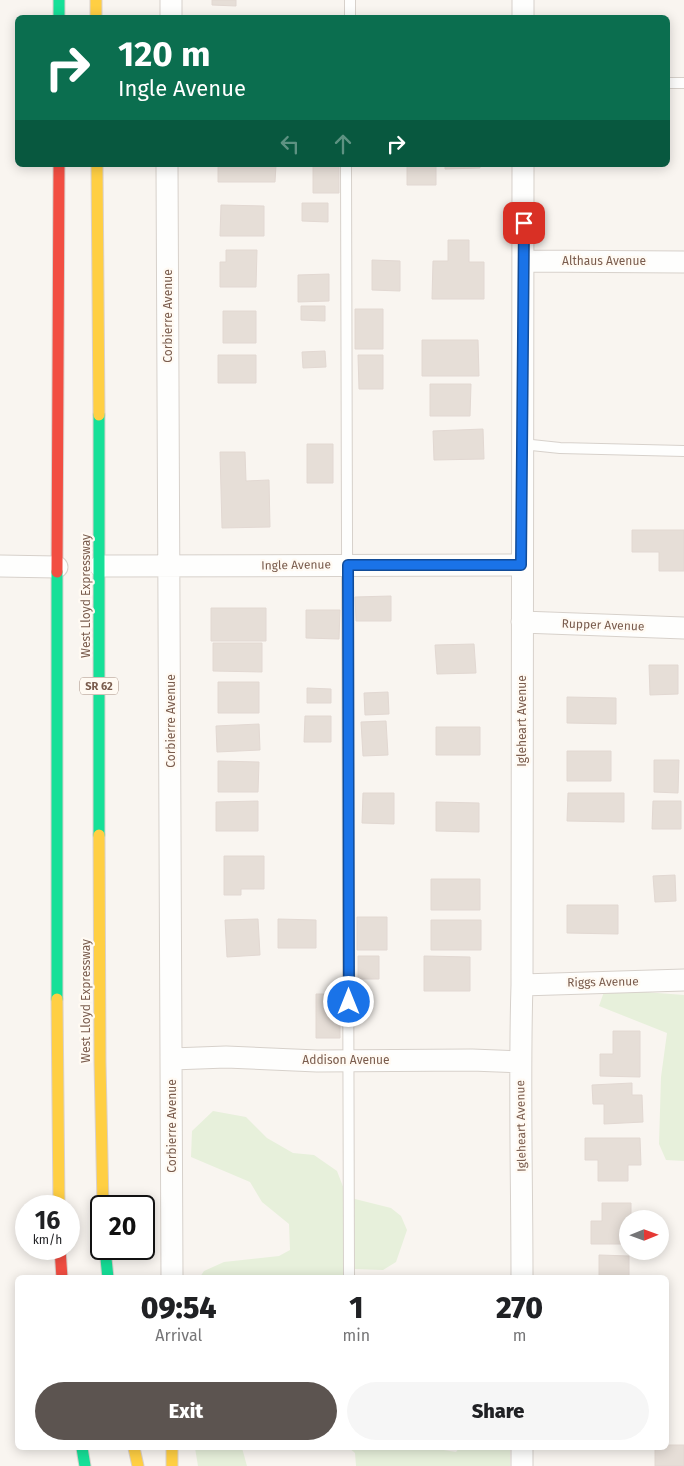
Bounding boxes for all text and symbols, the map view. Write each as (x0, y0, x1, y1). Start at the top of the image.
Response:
text: 120 m (118, 33, 211, 75)
icon: right (35, 35, 100, 100)
text: Ingle Avenue (118, 75, 246, 102)
icon: left (276, 130, 304, 158)
icon: ahead (329, 130, 357, 158)
icon: right (382, 130, 410, 158)
pin (503, 202, 545, 244)
icon: arrive (510, 209, 538, 237)
street label: Althaus Avenue (562, 254, 646, 268)
street label: Corbierre Avenue (161, 269, 175, 363)
street label: West Lloyd Expressway (79, 534, 93, 658)
street label: Ingle Avenue (261, 557, 331, 573)
street label: Rupper Avenue (561, 617, 645, 633)
street label: Corbierre Avenue (164, 674, 178, 768)
street label: Igleheart Avenue (515, 675, 529, 767)
road number: SR 62 (80, 678, 118, 694)
street label: West Lloyd Expressway (79, 939, 93, 1063)
street label: Riggs Avenue (567, 974, 639, 990)
position arrow (322, 975, 374, 1027)
street label: Addison Avenue (302, 1053, 390, 1067)
street label: Corbierre Avenue (165, 1079, 179, 1173)
street label: Igleheart Avenue (513, 1080, 529, 1172)
speed limit sign: 20 (90, 1195, 155, 1260)
text: 16 (35, 1206, 60, 1236)
north arrow (619, 1210, 669, 1260)
map controls (619, 1210, 669, 1260)
text: km/h (33, 1233, 62, 1247)
text: 09:54 (141, 1290, 217, 1326)
text: 1 (349, 1290, 363, 1326)
text: 270 (496, 1290, 543, 1326)
text: Arrival (155, 1326, 202, 1345)
text: min (342, 1326, 370, 1345)
text: m (513, 1326, 526, 1345)
button: Exit (35, 1382, 337, 1440)
button: Share (347, 1382, 649, 1440)

